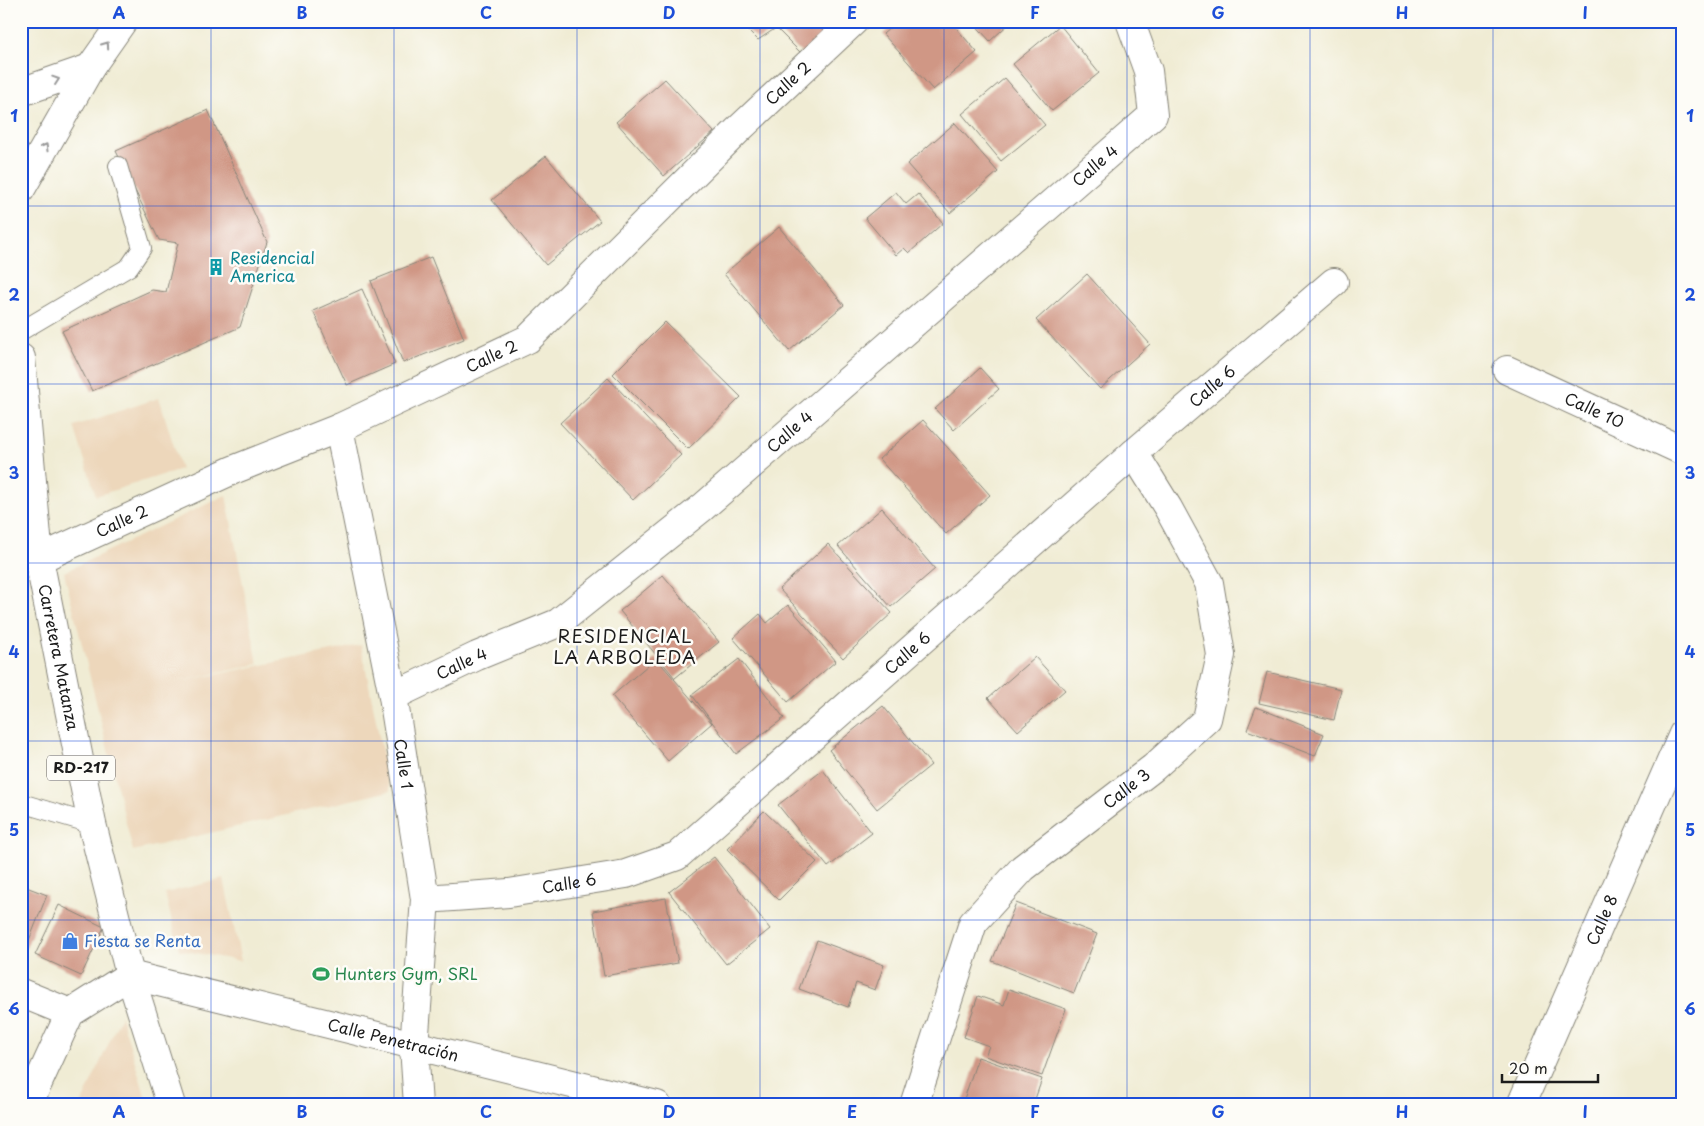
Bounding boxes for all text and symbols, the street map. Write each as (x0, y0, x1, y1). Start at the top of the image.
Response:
text: A (113, 0, 126, 24)
text: B (297, 0, 308, 24)
text: C (480, 0, 492, 24)
text: D (663, 0, 675, 24)
text: E (847, 0, 857, 24)
text: F (1030, 0, 1040, 24)
text: G (1211, 0, 1225, 24)
text: H (1396, 0, 1408, 24)
text: I (1582, 0, 1588, 24)
one-way arrow (100, 41, 109, 51)
street label: Calle 2 (759, 55, 815, 110)
one-way arrow (51, 76, 59, 86)
text: 1 (10, 103, 18, 127)
text: 1 (1686, 103, 1694, 127)
street label: Calle 4 (1066, 138, 1123, 192)
one-way arrow (39, 143, 49, 152)
place label: Residencial America (230, 245, 315, 287)
building icon: Residencial America (206, 257, 226, 277)
text: 2 (8, 282, 20, 306)
text: 2 (1684, 282, 1696, 306)
street label: Calle 2 (461, 333, 521, 378)
street label: Calle 6 (1183, 358, 1240, 412)
street label: Calle 10 (1561, 385, 1628, 433)
street label: Calle 4 (761, 404, 817, 458)
text: 3 (9, 460, 19, 484)
text: 3 (1685, 460, 1695, 484)
street label: Calle 2 (91, 498, 151, 542)
street label: Carretera Matanza (33, 582, 86, 732)
district label: RESIDENCIAL LA ARBOLEDA (553, 622, 697, 670)
street label: Calle 6 (878, 625, 935, 679)
text: 4 (9, 639, 20, 663)
text: 4 (1685, 639, 1696, 663)
street label: Calle 4 (432, 640, 490, 685)
street label: Calle 1 (389, 737, 420, 791)
road number: RD-217 (47, 756, 115, 780)
street label: Calle 3 (1097, 762, 1154, 814)
text: 5 (9, 817, 19, 841)
text: 5 (1685, 817, 1695, 841)
street label: Calle 6 (540, 866, 598, 899)
street label: Calle 8 (1579, 890, 1623, 949)
place label: Fiesta se Renta (84, 928, 201, 952)
shop icon: Fiesta se Renta (60, 931, 80, 951)
place label: Hunters Gym, SRL (335, 961, 478, 985)
sports icon: Hunters Gym, SRL (311, 964, 331, 984)
text: 6 (8, 996, 20, 1020)
text: 6 (1684, 996, 1696, 1020)
street label: Calle Penetración (325, 1011, 461, 1067)
scale bar (1502, 1051, 1598, 1083)
text: 20 m (1509, 1056, 1548, 1079)
text: A (113, 1099, 126, 1123)
text: B (297, 1099, 308, 1123)
text: C (480, 1099, 492, 1123)
text: D (663, 1099, 675, 1123)
text: E (847, 1099, 857, 1123)
text: F (1030, 1099, 1040, 1123)
text: G (1211, 1099, 1225, 1123)
text: H (1396, 1099, 1408, 1123)
text: I (1582, 1099, 1588, 1123)

